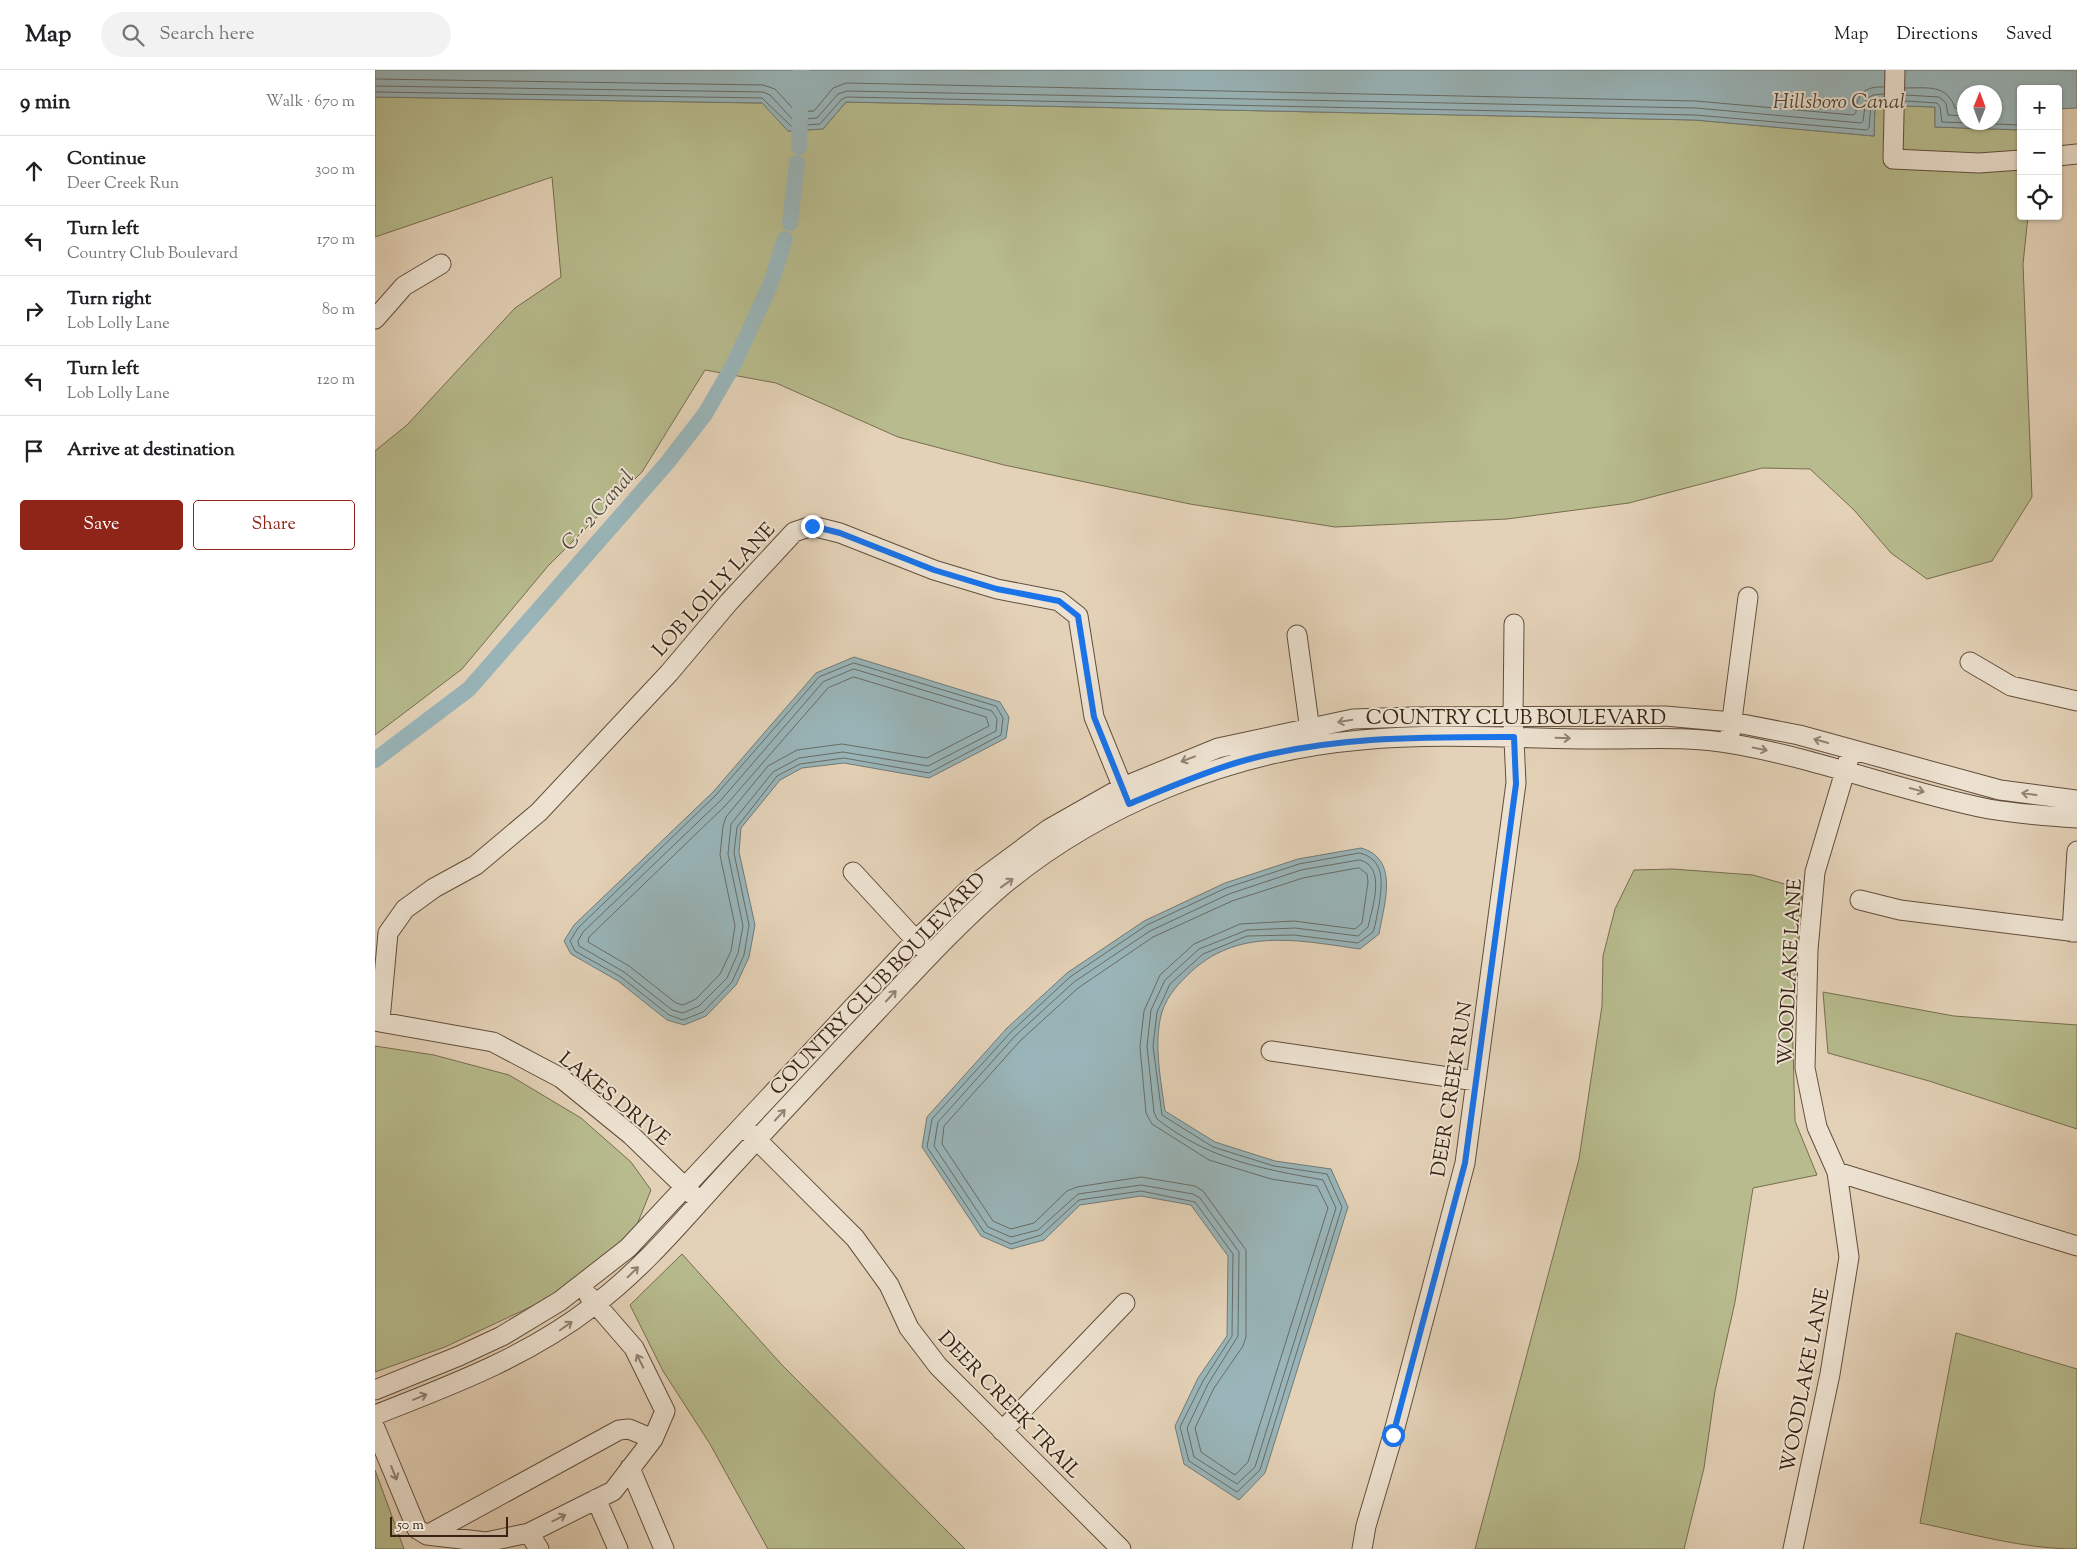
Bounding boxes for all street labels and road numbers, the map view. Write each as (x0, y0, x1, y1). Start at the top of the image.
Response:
street label: LOB LOLLY LANE (647, 517, 783, 664)
street label: COUNTRY CLUB BOULEVARD (1366, 705, 1666, 734)
street label: COUNTRY CLUB BOULEVARD (764, 867, 994, 1103)
street label: WOODLAKE LANE (1772, 878, 1811, 1066)
street label: DEER CREEK RUN (1425, 999, 1482, 1179)
street label: LAKES DRIVE (551, 1046, 675, 1154)
street label: WOODLAKE LANE (1774, 1286, 1839, 1475)
street label: DEER CREEK TRAIL (930, 1325, 1086, 1486)

